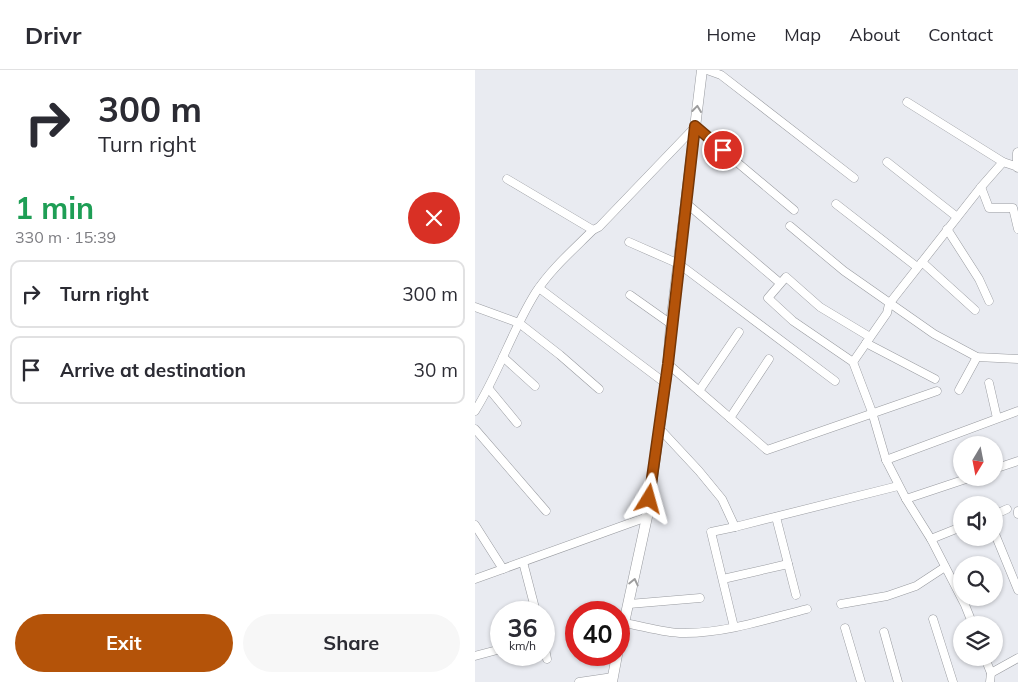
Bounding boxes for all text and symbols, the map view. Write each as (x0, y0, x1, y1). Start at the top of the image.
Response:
text: Drivr (25, 20, 81, 50)
text: Home (706, 23, 756, 46)
text: Map (784, 23, 821, 46)
text: About (849, 23, 900, 46)
text: Contact (928, 23, 993, 46)
text: 300 m (98, 87, 202, 131)
icon: right (15, 90, 80, 155)
one-way arrow (691, 104, 702, 112)
pin (702, 129, 744, 171)
text: Turn right (98, 130, 196, 158)
icon: arrive (709, 136, 737, 164)
text: 1 min (15, 189, 94, 227)
button: close (408, 192, 460, 244)
text: 330 m · 15:39 (15, 227, 116, 247)
icon: right (17, 280, 45, 308)
text: Turn right (60, 282, 149, 306)
text: 300 m (402, 282, 458, 306)
icon: arrive (17, 356, 45, 384)
text: Arrive at destination (60, 358, 246, 382)
text: 30 m (414, 358, 458, 382)
north arrow (953, 436, 1003, 486)
map controls (953, 436, 1003, 666)
position arrow (622, 472, 674, 524)
button: sound (953, 496, 1003, 546)
button: search (953, 556, 1003, 606)
one-way arrow (628, 577, 639, 586)
speed limit sign: 40 (565, 601, 630, 666)
text: 36 (507, 612, 538, 643)
button: Exit (15, 614, 233, 672)
button: Share (243, 614, 460, 672)
button: layers (953, 616, 1003, 666)
text: km/h (509, 638, 536, 653)

